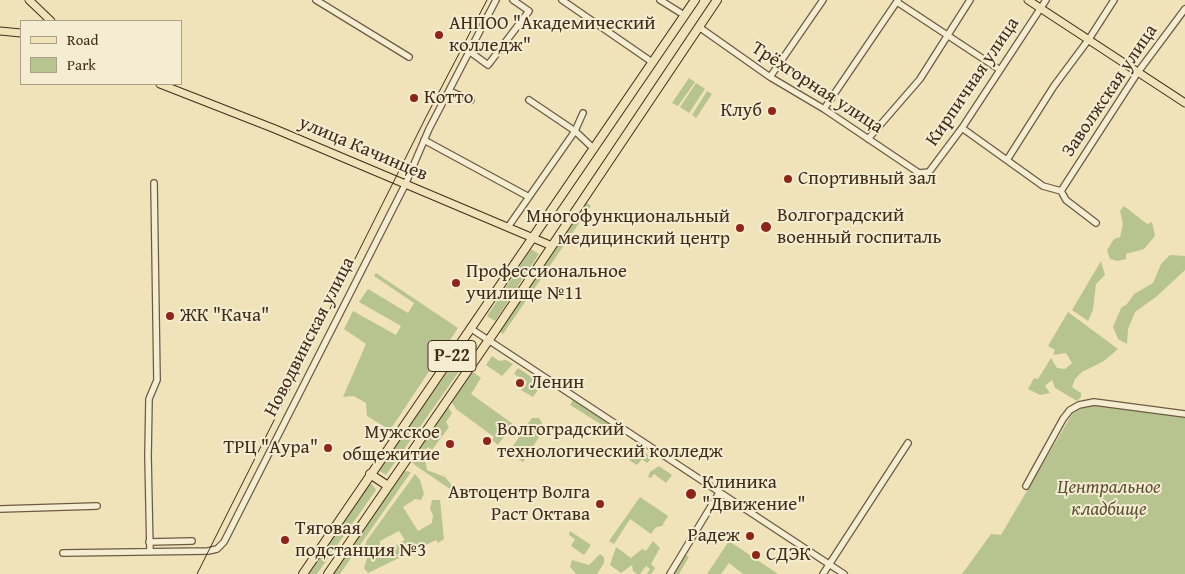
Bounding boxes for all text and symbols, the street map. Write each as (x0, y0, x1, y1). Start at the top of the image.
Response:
place label: АНПОО "Академический колледж" (449, 13, 656, 57)
street label: Кирпичная улица (921, 13, 1025, 151)
legend (20, 20, 182, 85)
street label: Заволжская улица (1057, 20, 1163, 162)
text: Road (67, 29, 98, 50)
marker: АНПОО "Академический колледж" (433, 29, 445, 41)
street label: Трёхгорная улица (747, 37, 887, 139)
text: Park (67, 54, 96, 75)
place label: Котто (424, 87, 473, 109)
marker: Котто (408, 92, 420, 104)
place label: Клуб (720, 100, 762, 122)
marker: Клуб (766, 105, 778, 117)
street label: улица Качинцев (295, 112, 431, 186)
place label: Спортивный зал (798, 168, 936, 190)
marker: Спортивный зал (782, 173, 794, 185)
place label: Волгоградский военный госпиталь (777, 205, 942, 249)
place label: Многофункциональный медицинский центр (526, 206, 730, 250)
marker: Волгоградский военный госпиталь (759, 220, 773, 234)
marker: Многофункциональный медицинский центр (734, 222, 746, 234)
street label: Новодвинская улица (260, 254, 360, 420)
place label: Профессиональное училище №11 (466, 261, 627, 305)
marker: Профессиональное училище №11 (450, 277, 462, 289)
place label: ЖК "Кача" (180, 305, 269, 327)
marker: ЖК "Кача" (164, 310, 176, 322)
road number: Р-22 (428, 341, 476, 372)
place label: Ленин (530, 372, 584, 394)
marker: Ленин (514, 377, 526, 389)
place label: Волгоградский технологический колледж (497, 419, 723, 463)
place label: Мужское общежитие (342, 422, 440, 466)
marker: Волгоградский технологический колледж (481, 435, 493, 447)
place label: ТРЦ "Аура" (224, 437, 318, 459)
marker: Мужское общежитие (444, 438, 456, 450)
marker: ТРЦ "Аура" (322, 442, 334, 454)
place label: Клиника "Движение" (702, 472, 805, 516)
park label: Центральное кладбище (1057, 477, 1161, 521)
place label: Автоцентр Волга Раст Октава (448, 482, 590, 526)
marker: Клиника "Движение" (684, 487, 698, 501)
marker: Автоцентр Волга Раст Октава (594, 498, 606, 510)
place label: Тяговая подстанция №3 (295, 518, 426, 562)
place label: Радеж (688, 525, 740, 547)
marker: Радеж (744, 530, 756, 542)
marker: Тяговая подстанция №3 (279, 534, 291, 546)
place label: СДЭК (766, 544, 811, 566)
marker: СДЭК (750, 549, 762, 561)

